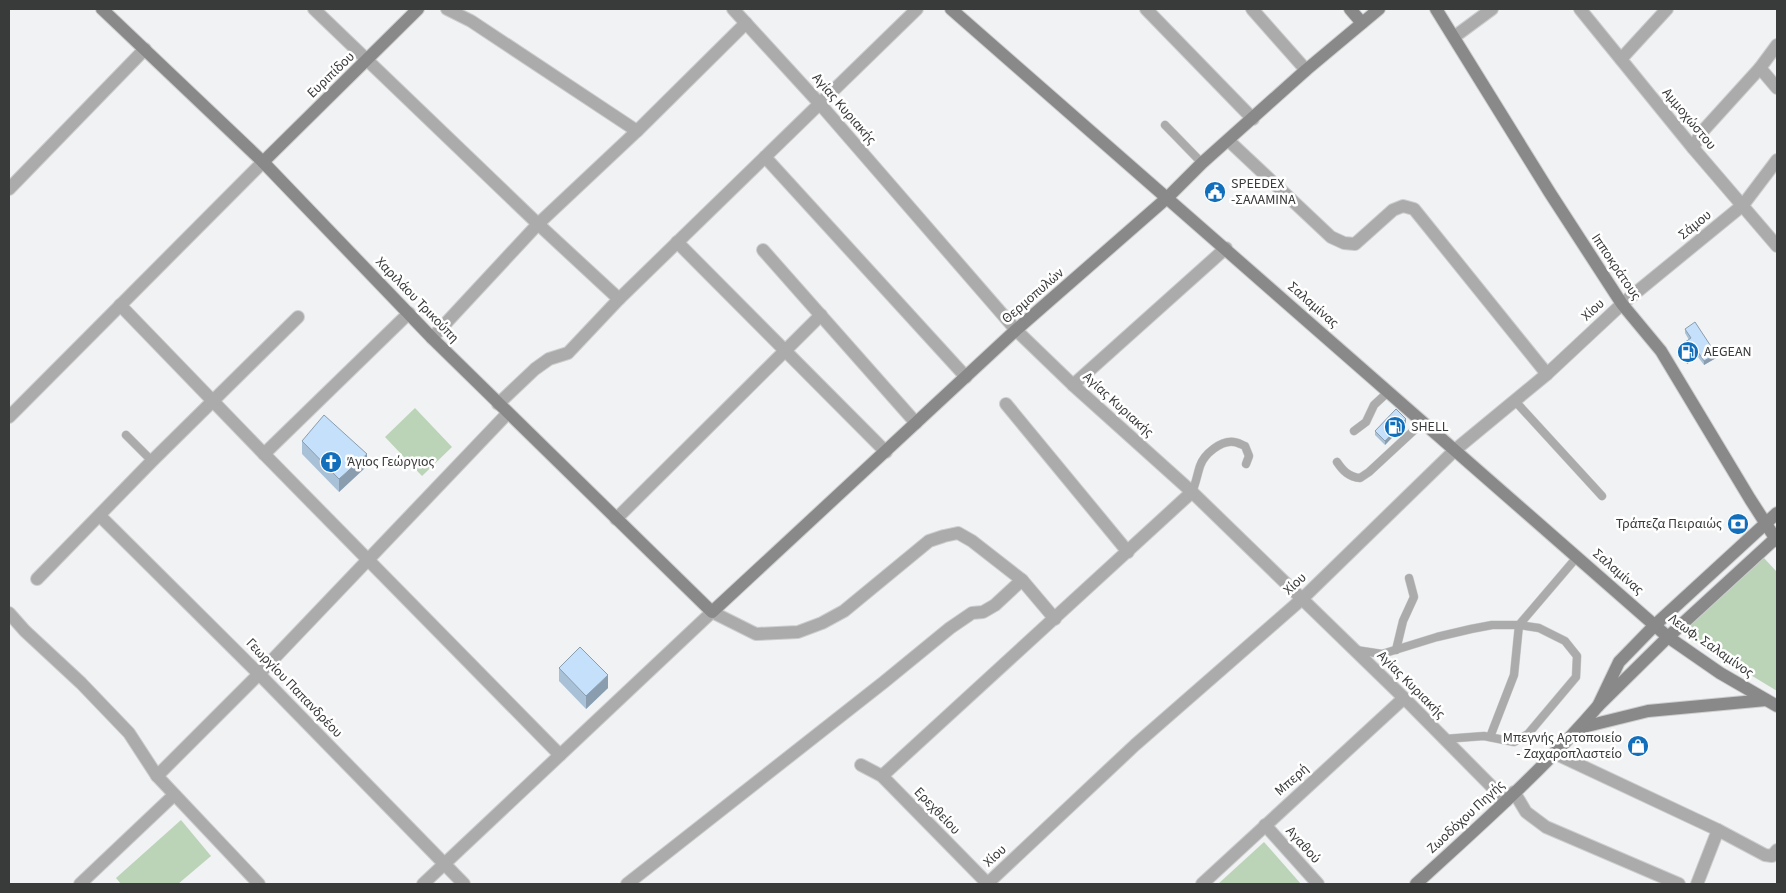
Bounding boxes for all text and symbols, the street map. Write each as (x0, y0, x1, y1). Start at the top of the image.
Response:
street label: Ευριπίδου (303, 47, 359, 103)
street label: Αγίας Κυριακής (807, 69, 881, 149)
street label: Αμμοχώστου (1657, 84, 1721, 154)
place label: SPEEDEX -ΣΑΛΑΜΙΝΑ (1231, 174, 1296, 210)
public building icon: SPEEDEX -ΣΑΛΑΜΙΝΑ (1203, 180, 1227, 204)
street label: Σάμου (1674, 205, 1716, 245)
street label: Ιπποκράτους (1586, 230, 1646, 304)
street label: Χαριλάου Τρικούπη (371, 252, 463, 348)
street label: Θερμοπυλών (998, 263, 1069, 329)
street label: Σαλαμίνας (1283, 277, 1343, 333)
street label: Χίου (1577, 294, 1609, 326)
fuel station icon: AEGEAN (1676, 340, 1700, 364)
place label: AEGEAN (1704, 342, 1752, 362)
street label: Αγίας Κυριακής (1078, 368, 1158, 442)
fuel station icon: SHELL (1383, 415, 1407, 439)
place label: SHELL (1411, 417, 1449, 437)
church icon: Άγιος Γεώργιος (319, 450, 343, 474)
place label: Άγιος Γεώργιος (347, 452, 435, 472)
bank icon: Τράπεζα Πειραιώς (1726, 512, 1750, 536)
place label: Τράπεζα Πειραιώς (1616, 514, 1722, 534)
street label: Σαλαμίνας (1588, 544, 1648, 600)
street label: Χίου (1279, 568, 1311, 600)
street label: Λεωφ. Σαλαμίνος (1664, 609, 1758, 683)
street label: Γεωργίου Παπανδρέου (241, 634, 347, 742)
street label: Αγίας Κυριακής (1372, 646, 1450, 724)
place label: Μπεγνής Αρτοποιείο - Ζαχαροπλαστείο (1503, 728, 1622, 764)
shop icon: Μπεγνής Αρτοποιείο - Ζαχαροπλαστείο (1626, 734, 1650, 758)
street label: Μπερή (1270, 759, 1314, 801)
street label: Ζωοδόχου Πηγής (1423, 776, 1509, 858)
street label: Ερεχθείου (909, 783, 965, 839)
street label: Αγαθού (1281, 822, 1325, 868)
street label: Χίου (979, 840, 1011, 872)

